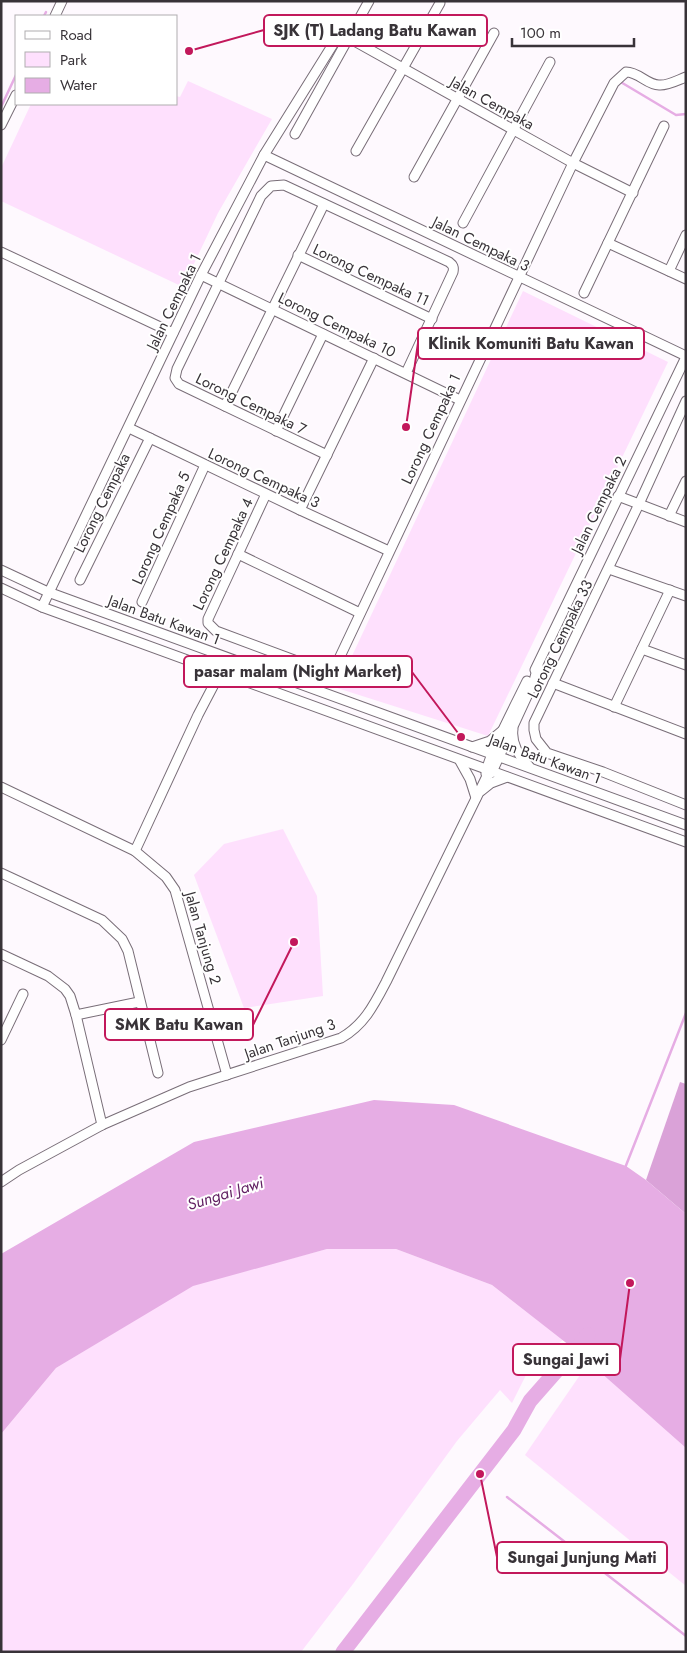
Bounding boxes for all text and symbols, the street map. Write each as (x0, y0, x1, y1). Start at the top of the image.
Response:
legend (15, 15, 178, 105)
callout: SJK (T) Ladang Batu Kawan (264, 15, 487, 46)
scale bar (512, 15, 634, 47)
text: SJK (T) Ladang Batu Kawan (273, 19, 477, 42)
text: 100 m (520, 22, 561, 44)
text: Road (60, 24, 92, 46)
text: Park (60, 49, 87, 71)
street label: Jalan Cempaka (444, 70, 538, 135)
text: Water (60, 74, 98, 96)
street label: Jalan Cempaka 3 (427, 210, 533, 277)
street label: Lorong Cempaka 11 (309, 238, 433, 312)
street label: Jalan Cempaka 1 (140, 250, 207, 356)
street label: Lorong Cempaka 10 (274, 287, 400, 363)
callout: Klinik Komuniti Batu Kawan (418, 328, 644, 359)
text: Klinik Komuniti Batu Kawan (428, 332, 634, 355)
street label: Lorong Cempaka 7 (192, 368, 310, 440)
street label: Lorong Cempaka 1 (396, 370, 466, 488)
street label: Lorong Cempaka 3 (205, 442, 323, 514)
street label: Lorong Cempaka (68, 450, 136, 556)
street label: Jalan Cempaka 2 (565, 452, 632, 559)
street label: Lorong Cempaka 5 (126, 468, 196, 588)
street label: Lorong Cempaka 4 (187, 494, 259, 614)
street label: Lorong Cempaka 33 (522, 576, 598, 702)
street label: Jalan Batu Kawan 1 (103, 589, 223, 650)
callout: pasar malam (Night Market) (184, 656, 412, 687)
text: pasar malam (Night Market) (194, 660, 402, 683)
street label: Jalan Batu Kawan 1 (484, 728, 604, 789)
street label: Jalan Tanjung 2 (179, 887, 227, 987)
callout: SMK Batu Kawan (105, 1009, 253, 1040)
text: SMK Batu Kawan (115, 1013, 243, 1036)
street label: Jalan Tanjung 3 (240, 1013, 339, 1066)
water label: Sungai Jawi (184, 1171, 267, 1216)
callout: Sungai Jawi (513, 1344, 620, 1375)
text: Sungai Jawi (523, 1348, 609, 1371)
callout: Sungai Junjung Mati (497, 1542, 667, 1573)
text: Sungai Junjung Mati (507, 1546, 657, 1569)

